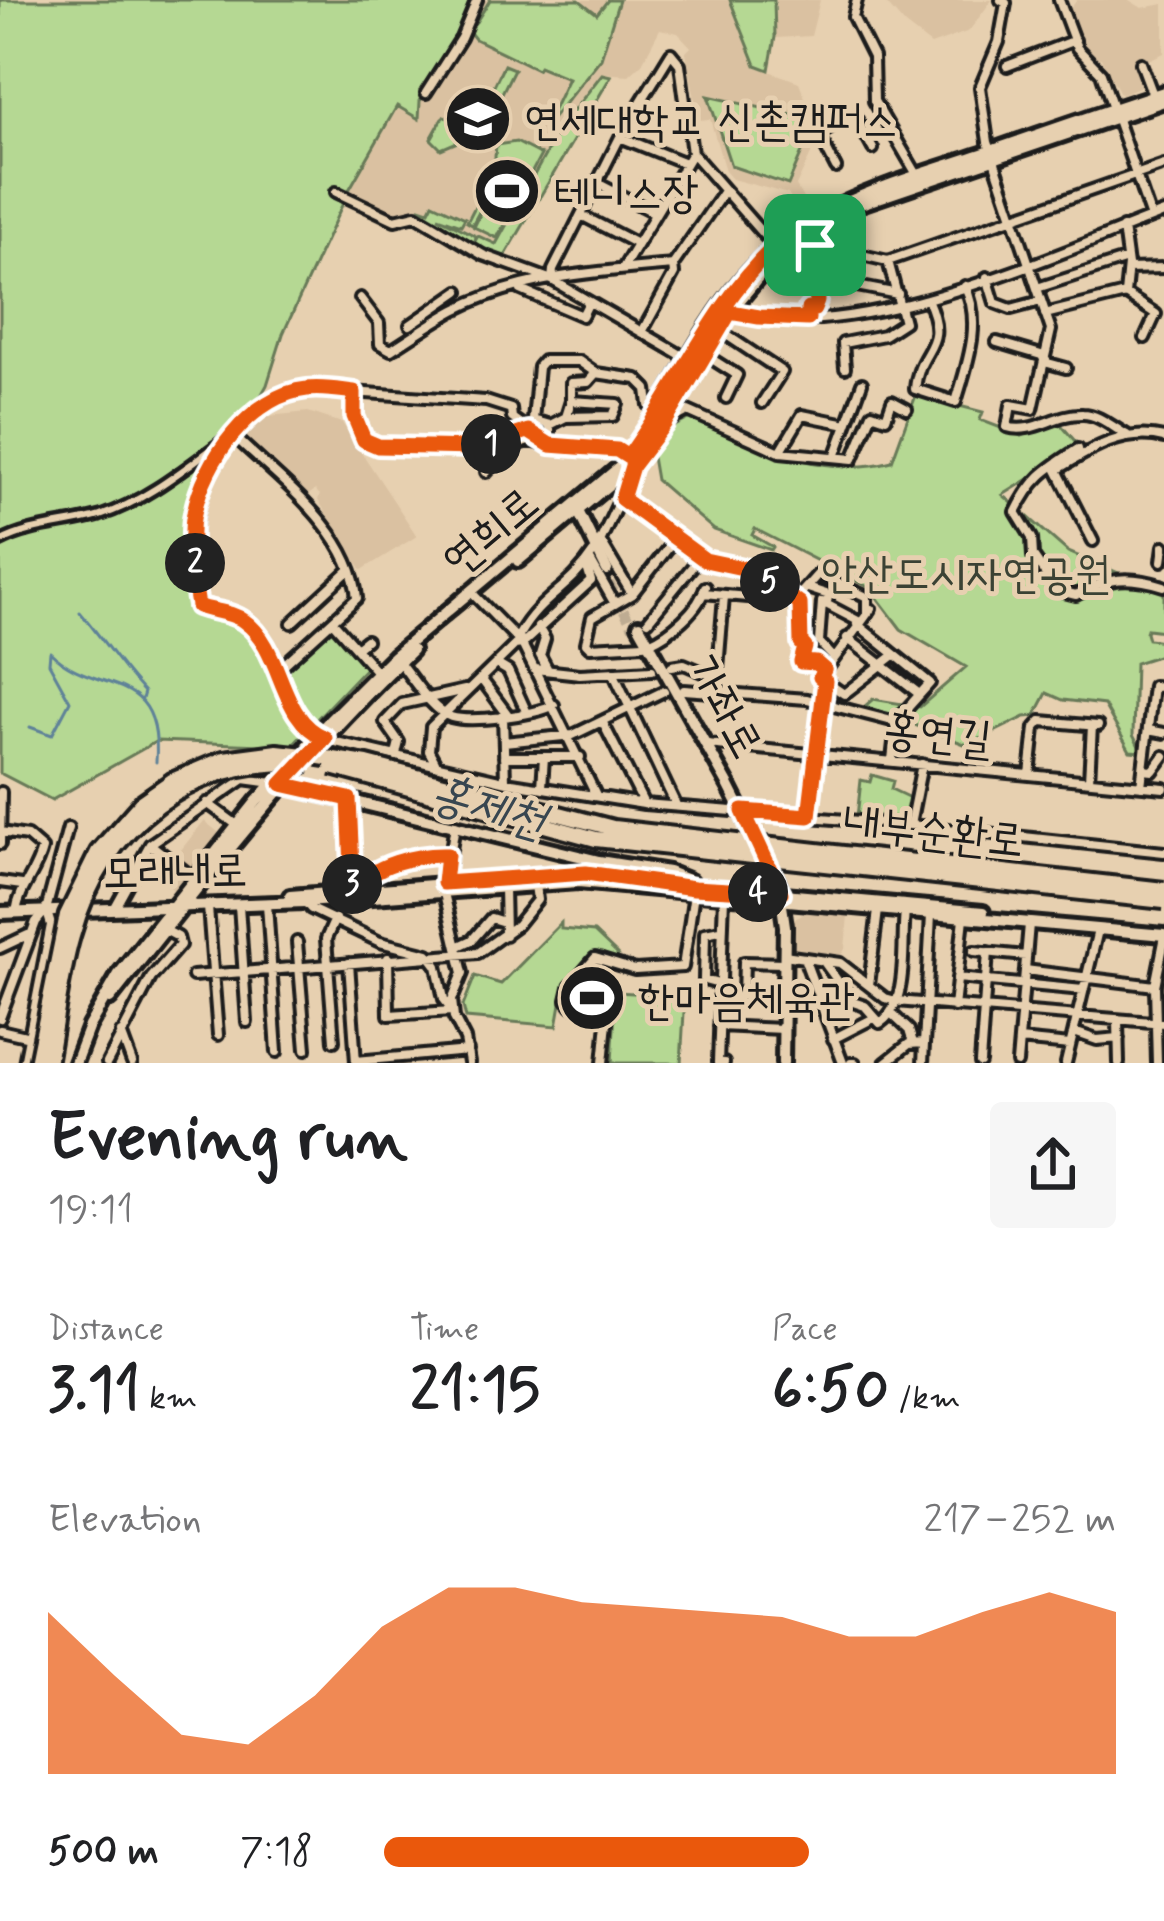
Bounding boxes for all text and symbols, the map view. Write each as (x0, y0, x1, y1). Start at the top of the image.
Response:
school or university icon: 연세대학교 신촌캠퍼스 (443, 84, 513, 154)
place label: 연세대학교 신촌캠퍼스 (524, 93, 898, 152)
sports icon: 테니스장 (472, 156, 542, 226)
place label: 테니스장 (554, 165, 699, 224)
pin (764, 194, 866, 296)
icon: arrive (782, 212, 848, 278)
pin: 1 (461, 414, 521, 474)
text: 1 (484, 422, 498, 466)
street label: 연희로 (431, 475, 552, 590)
pin: 2 (165, 533, 225, 593)
text: 2 (187, 541, 203, 585)
park label: 안산도시자연공원 (821, 546, 1111, 605)
pin: 5 (740, 552, 800, 612)
text: 5 (760, 560, 780, 604)
street label: 가좌로 (671, 646, 775, 770)
street label: 홍연길 (881, 700, 995, 770)
water label: 홍제천 (424, 762, 557, 856)
street label: 내부순환로 (841, 795, 1027, 872)
street label: 모래내로 (102, 843, 248, 904)
pin: 3 (322, 854, 382, 914)
text: 3 (345, 862, 359, 906)
pin: 4 (728, 862, 788, 922)
text: 4 (748, 870, 768, 914)
sports icon: 한마음체육관 (557, 963, 627, 1033)
place label: 한마음체육관 (638, 972, 855, 1031)
text: Evening run (48, 1097, 408, 1183)
button: share (990, 1102, 1116, 1228)
text: 19:11 (48, 1185, 133, 1236)
text: Distance (48, 1308, 164, 1352)
text: Time (410, 1308, 479, 1352)
text: Pace (772, 1308, 838, 1352)
text: 3.11 (48, 1352, 140, 1431)
text: 21:15 (410, 1352, 540, 1431)
text: 6:50 (772, 1352, 889, 1431)
text: km (140, 1377, 197, 1421)
text: /km (889, 1377, 961, 1421)
text: Elevation (48, 1495, 202, 1546)
text: 217–252 m (924, 1495, 1116, 1546)
text: 500 m (48, 1827, 159, 1878)
text: 7:18 (240, 1827, 313, 1878)

